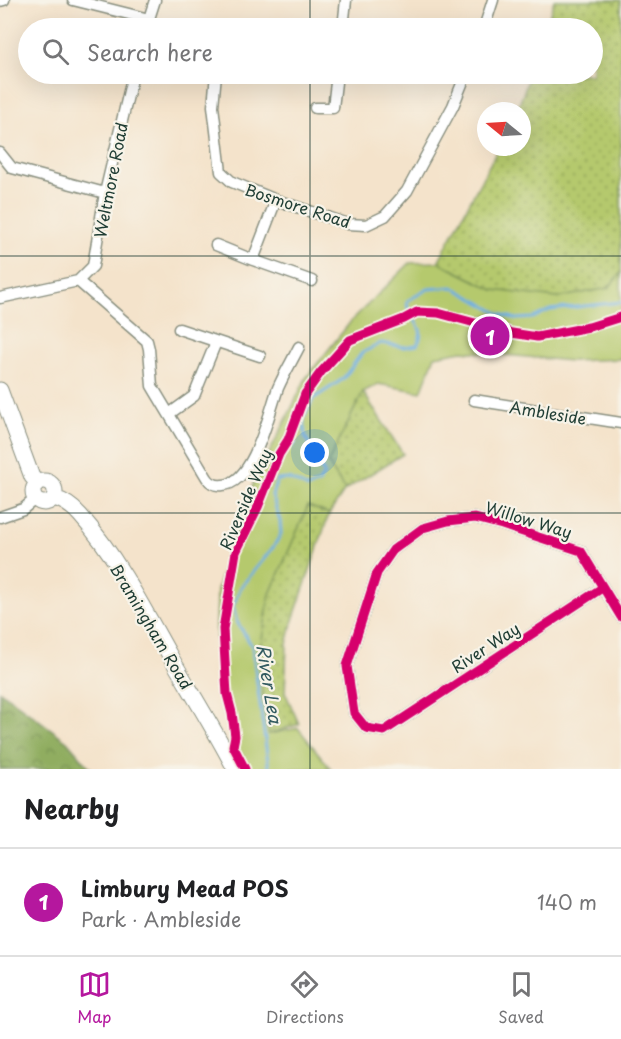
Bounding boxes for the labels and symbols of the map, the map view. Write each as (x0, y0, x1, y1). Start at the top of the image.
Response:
north arrow (477, 102, 531, 156)
street label: Weltmore Road (87, 120, 133, 240)
street label: Bosmore Road (242, 177, 354, 233)
pin: 1 (470, 314, 510, 358)
street label: Ambleside (508, 394, 588, 430)
your location (300, 438, 329, 467)
street label: Riverside Way (213, 444, 277, 554)
street label: Willow Way (483, 494, 575, 544)
street label: Bramingham Road (105, 559, 199, 693)
street label: River Way (446, 616, 524, 678)
water label: River Lea (250, 642, 290, 727)

